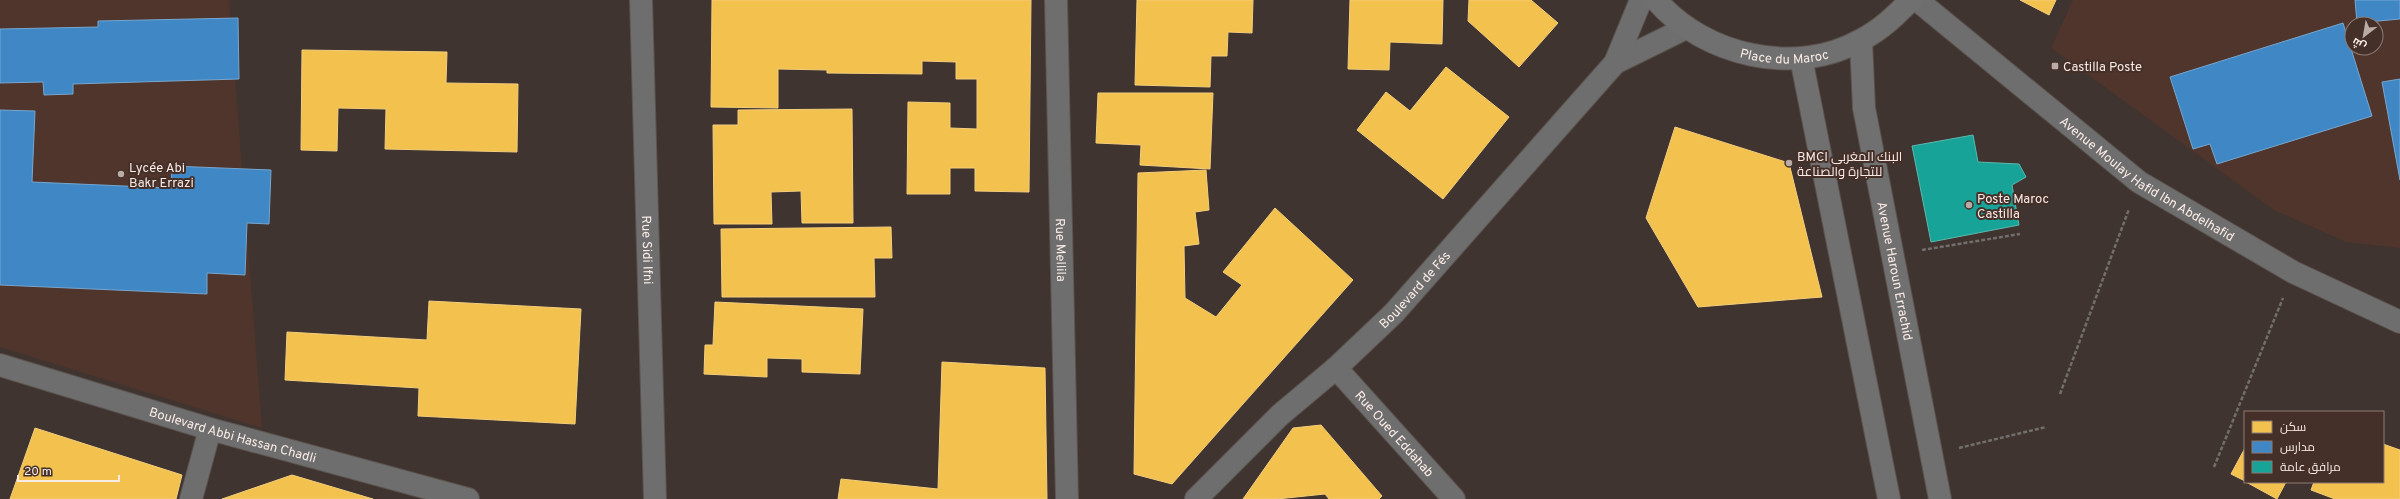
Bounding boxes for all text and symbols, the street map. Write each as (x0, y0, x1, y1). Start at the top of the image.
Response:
north arrow (2344, 16, 2384, 56)
text: ش (2350, 34, 2369, 53)
street label: Place du Maroc (1738, 46, 1831, 69)
place label: Castilla Poste (2063, 60, 2142, 76)
marker: Castilla Poste (2050, 61, 2060, 71)
street label: Avenue Moulay Hafid Ibn Abdelhafid (2055, 114, 2237, 246)
place label: BMCI البنك المغربي للتجارة والصناعة (1797, 150, 1902, 181)
marker: BMCI البنك المغربي للتجارة والصناعة (1784, 158, 1794, 168)
place label: Lycée Abi Bakr Errazi (129, 161, 194, 192)
marker: Lycée Abi Bakr Errazi (116, 169, 126, 179)
place label: Poste Maroc Castilla (1977, 192, 2049, 223)
street label: Avenue Haroun Errachid (1872, 200, 1915, 342)
marker: Poste Maroc Castilla (1964, 200, 1974, 210)
street label: Rue Sidi Ifni (637, 215, 655, 285)
street label: Rue Mellila (1051, 218, 1068, 282)
street label: Boulevard de Fés (1377, 249, 1455, 333)
street label: Rue Oued Eddahab (1350, 388, 1436, 481)
street label: Boulevard Abbi Hassan Chadli (147, 405, 318, 467)
legend (2244, 411, 2384, 483)
text: سكن (2280, 420, 2306, 436)
text: مدارس (2280, 440, 2315, 456)
scale bar (18, 457, 119, 483)
text: مرافق عامة (2280, 460, 2341, 476)
text: 20 m (24, 464, 52, 480)

